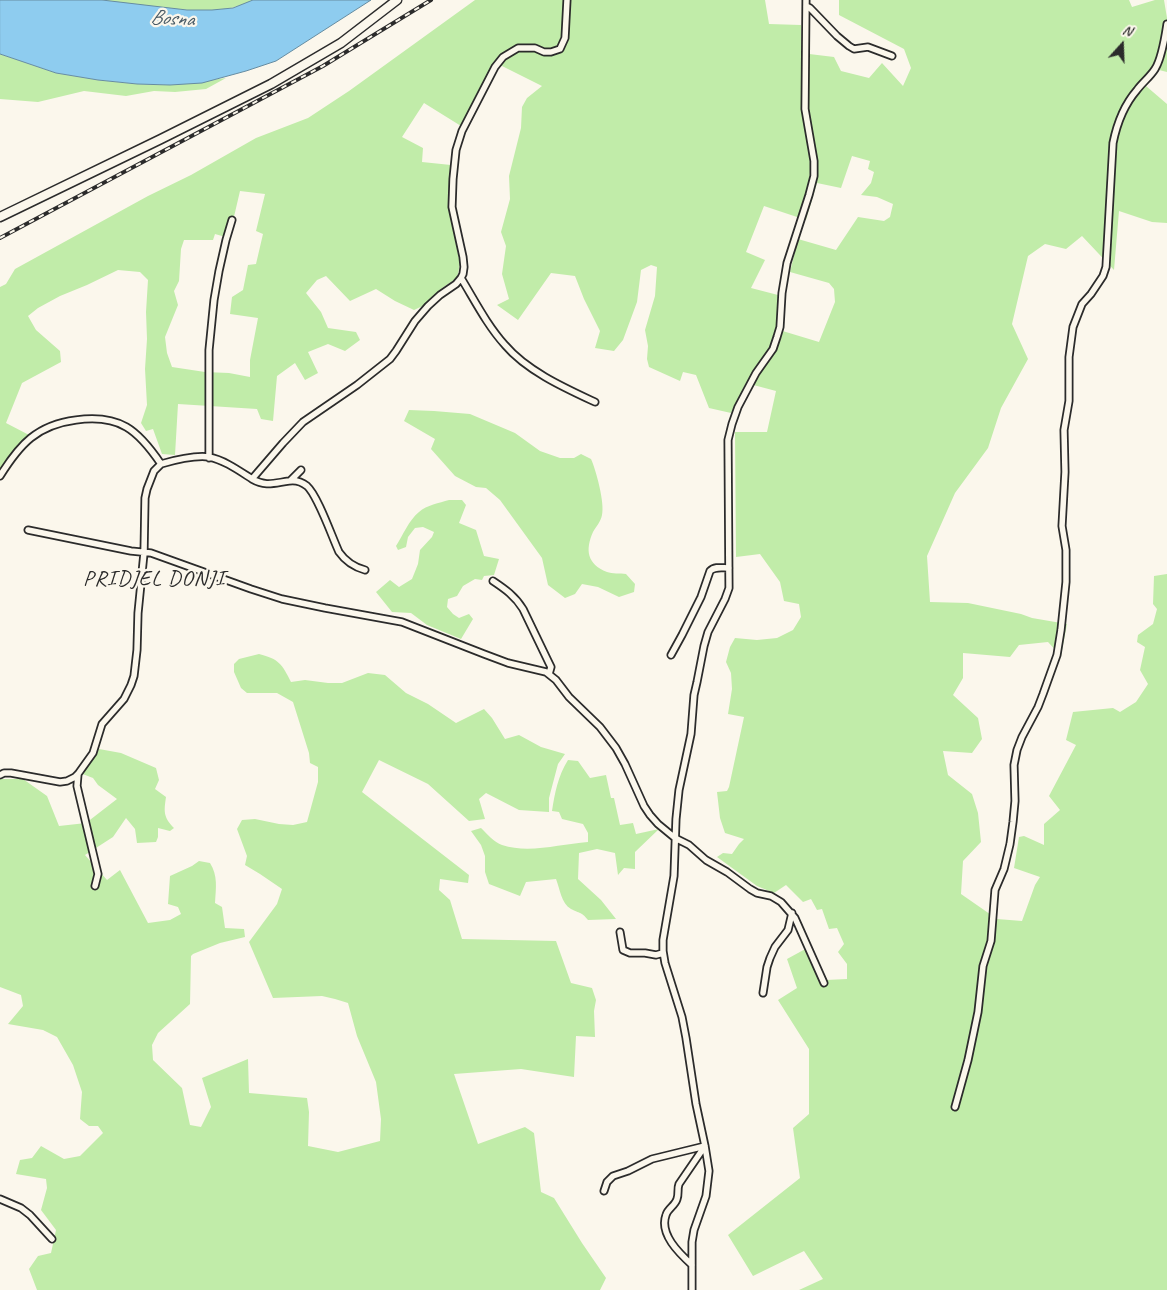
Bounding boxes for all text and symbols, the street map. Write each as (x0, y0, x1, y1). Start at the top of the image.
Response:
water label: Bosna (150, 5, 194, 33)
north arrow (1097, 20, 1147, 70)
text: N (1120, 21, 1134, 40)
district label: PRIDJEL DONJI (82, 566, 226, 592)

